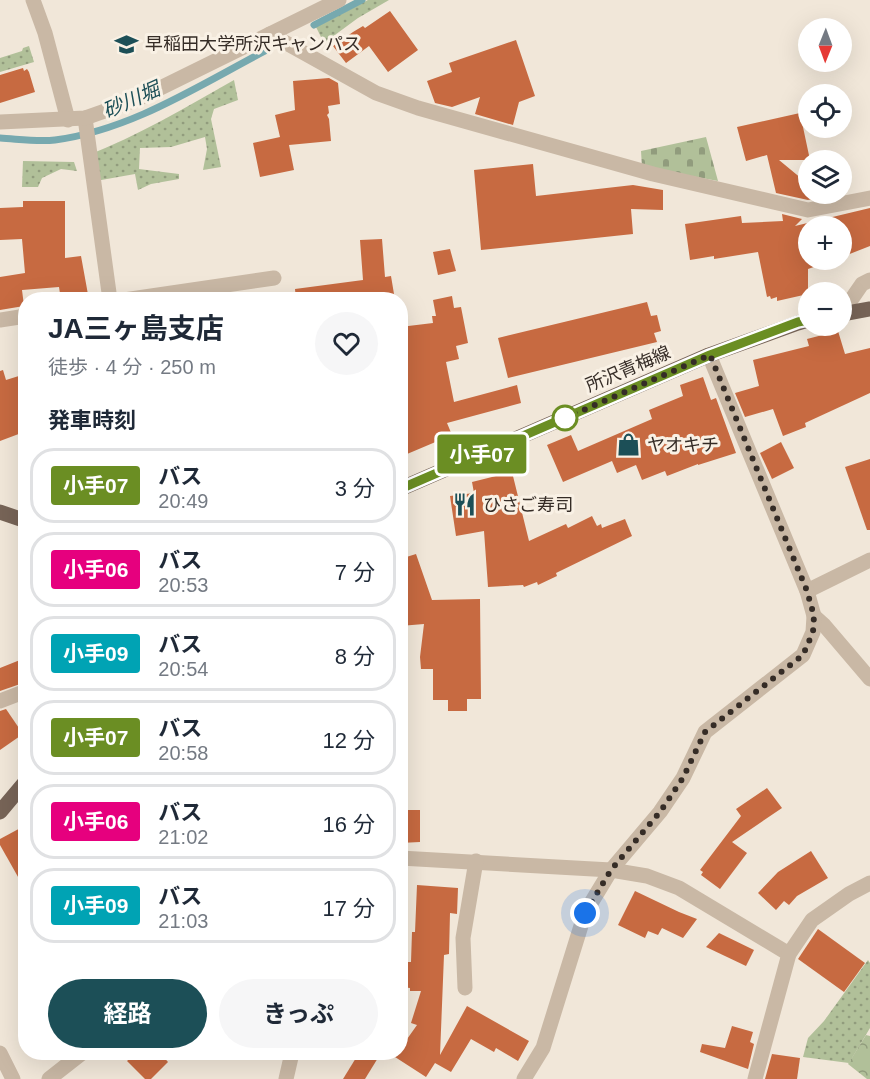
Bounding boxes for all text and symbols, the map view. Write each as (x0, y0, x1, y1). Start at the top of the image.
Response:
north arrow (798, 18, 852, 72)
map controls (798, 18, 852, 336)
school or university icon: 早稲田大学所沢キャンパス (114, 31, 140, 57)
place label: 早稲田大学所沢キャンパス (145, 34, 361, 54)
water label: 砂川堀 (99, 77, 166, 122)
button: locate (798, 84, 852, 138)
button: layers (798, 150, 852, 204)
button: + (798, 216, 852, 270)
button: − (798, 282, 852, 336)
button: heart (315, 312, 378, 375)
text: JA三ヶ島支店 (48, 313, 224, 344)
street label: 所沢青梅線 (583, 342, 673, 396)
text: 徒歩 · 4 分 · 250 m (48, 356, 216, 378)
unlabelled marker (552, 405, 578, 431)
text: 発車時刻 (48, 408, 136, 433)
shop icon: ヤオキチ (616, 432, 642, 458)
line badge: 小手07 (440, 434, 524, 474)
place label: ヤオキチ (647, 435, 719, 455)
text: 小手07 (449, 443, 515, 466)
text: バス (158, 464, 202, 489)
text: 小手07 (63, 474, 128, 497)
text: 3 分 (335, 476, 375, 501)
text: 20:49 (158, 490, 208, 512)
restaurant icon: ひさご寿司 (452, 492, 478, 518)
place label: ひさご寿司 (483, 495, 573, 515)
text: バス (158, 548, 202, 573)
text: 小手06 (63, 558, 128, 581)
text: 7 分 (335, 560, 375, 585)
text: 20:53 (158, 574, 208, 596)
text: バス (158, 632, 202, 657)
text: 小手09 (63, 642, 128, 665)
text: 8 分 (335, 644, 375, 669)
text: 20:54 (158, 658, 208, 680)
text: バス (158, 716, 202, 741)
text: 小手07 (63, 726, 128, 749)
text: 12 分 (322, 728, 375, 753)
text: 20:58 (158, 742, 208, 764)
text: バス (158, 800, 202, 825)
text: 小手06 (63, 810, 128, 833)
text: 16 分 (322, 812, 375, 837)
text: 21:02 (158, 826, 208, 848)
text: バス (158, 884, 202, 909)
text: 小手09 (63, 894, 128, 917)
text: 17 分 (322, 896, 375, 921)
your location (570, 898, 600, 928)
text: 21:03 (158, 910, 208, 932)
button: 経路 (48, 979, 207, 1048)
button: きっぷ (219, 979, 378, 1048)

